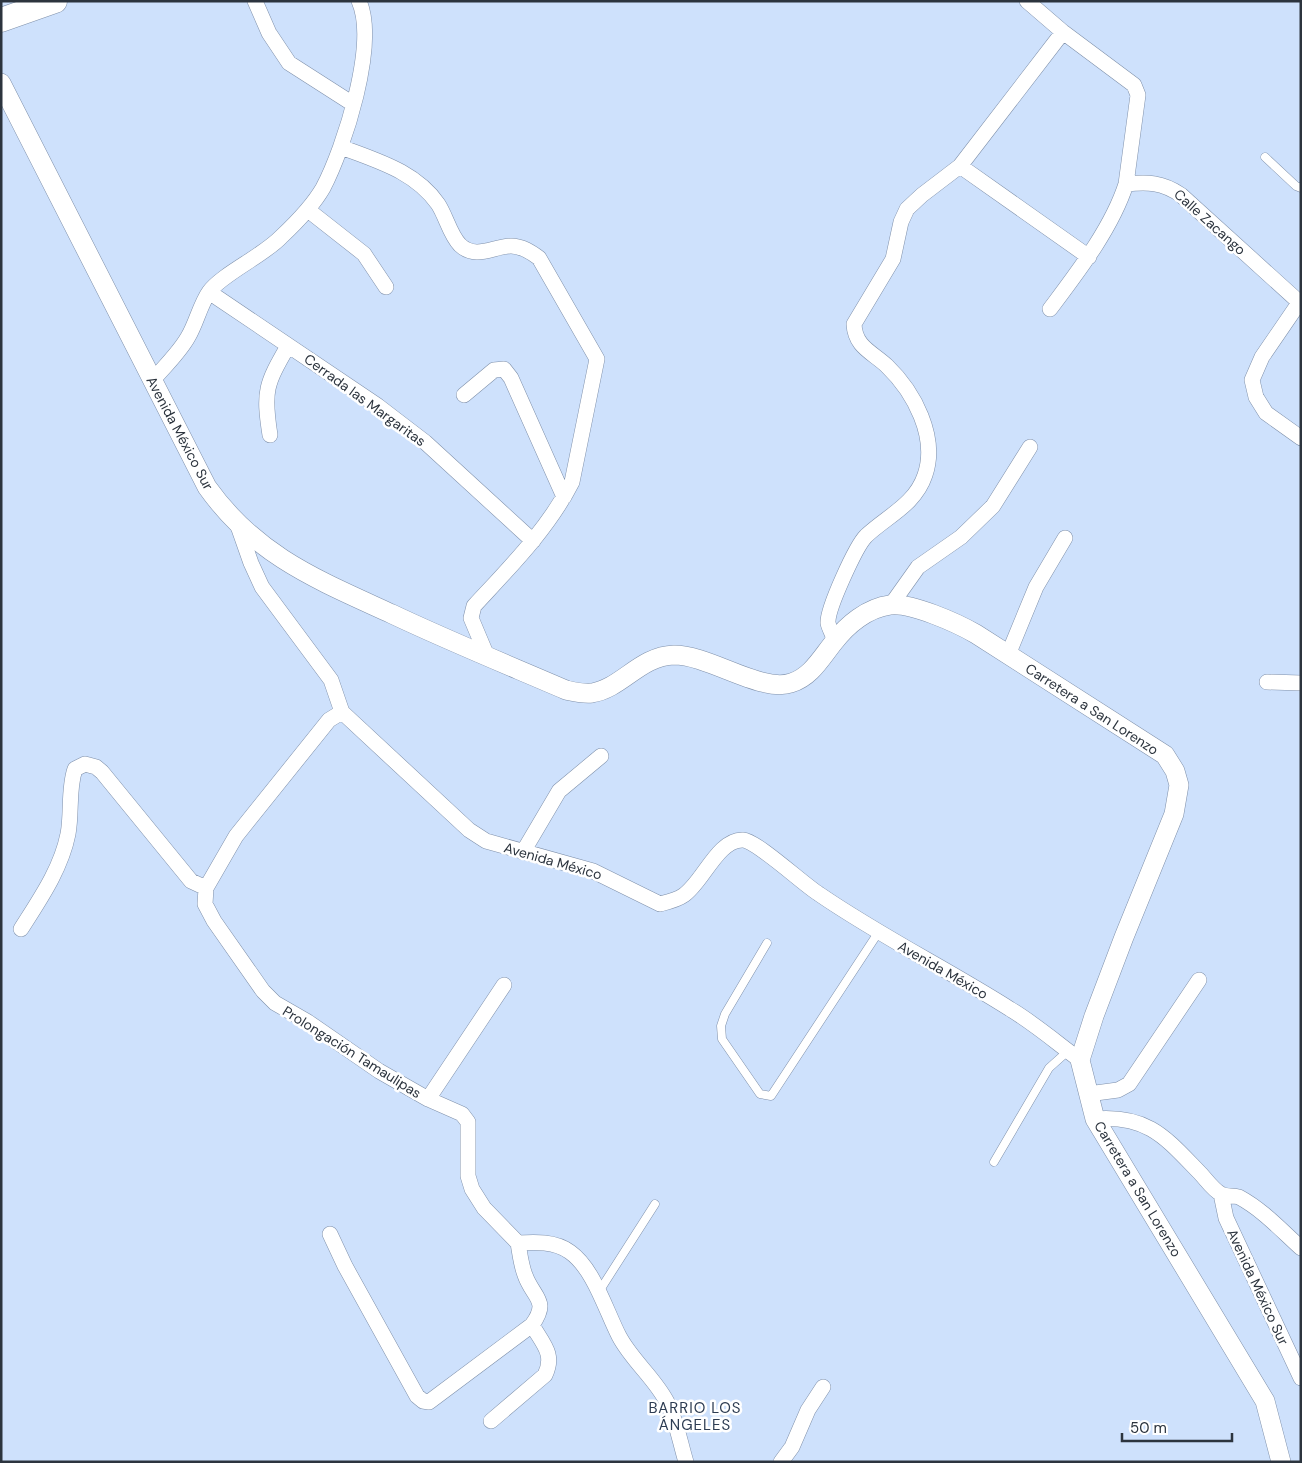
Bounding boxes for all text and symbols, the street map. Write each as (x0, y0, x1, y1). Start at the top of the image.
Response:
street label: Calle Zacango (1170, 185, 1250, 259)
street label: Cerrada las Margaritas (301, 350, 429, 450)
street label: Avenida México Sur (142, 373, 218, 493)
street label: Carretera a San Lorenzo (1022, 659, 1162, 759)
street label: Avenida México (502, 838, 604, 884)
street label: Avenida México (895, 937, 991, 1003)
street label: Prolongación Tamaulipas (279, 1002, 425, 1102)
street label: Carretera a San Lorenzo (1090, 1118, 1186, 1260)
street label: Avenida México Sur (1223, 1226, 1293, 1348)
district label: BARRIO LOS ÁNGELES (649, 1398, 742, 1435)
scale bar (1122, 1410, 1232, 1442)
text: 50 m (1130, 1418, 1167, 1438)

